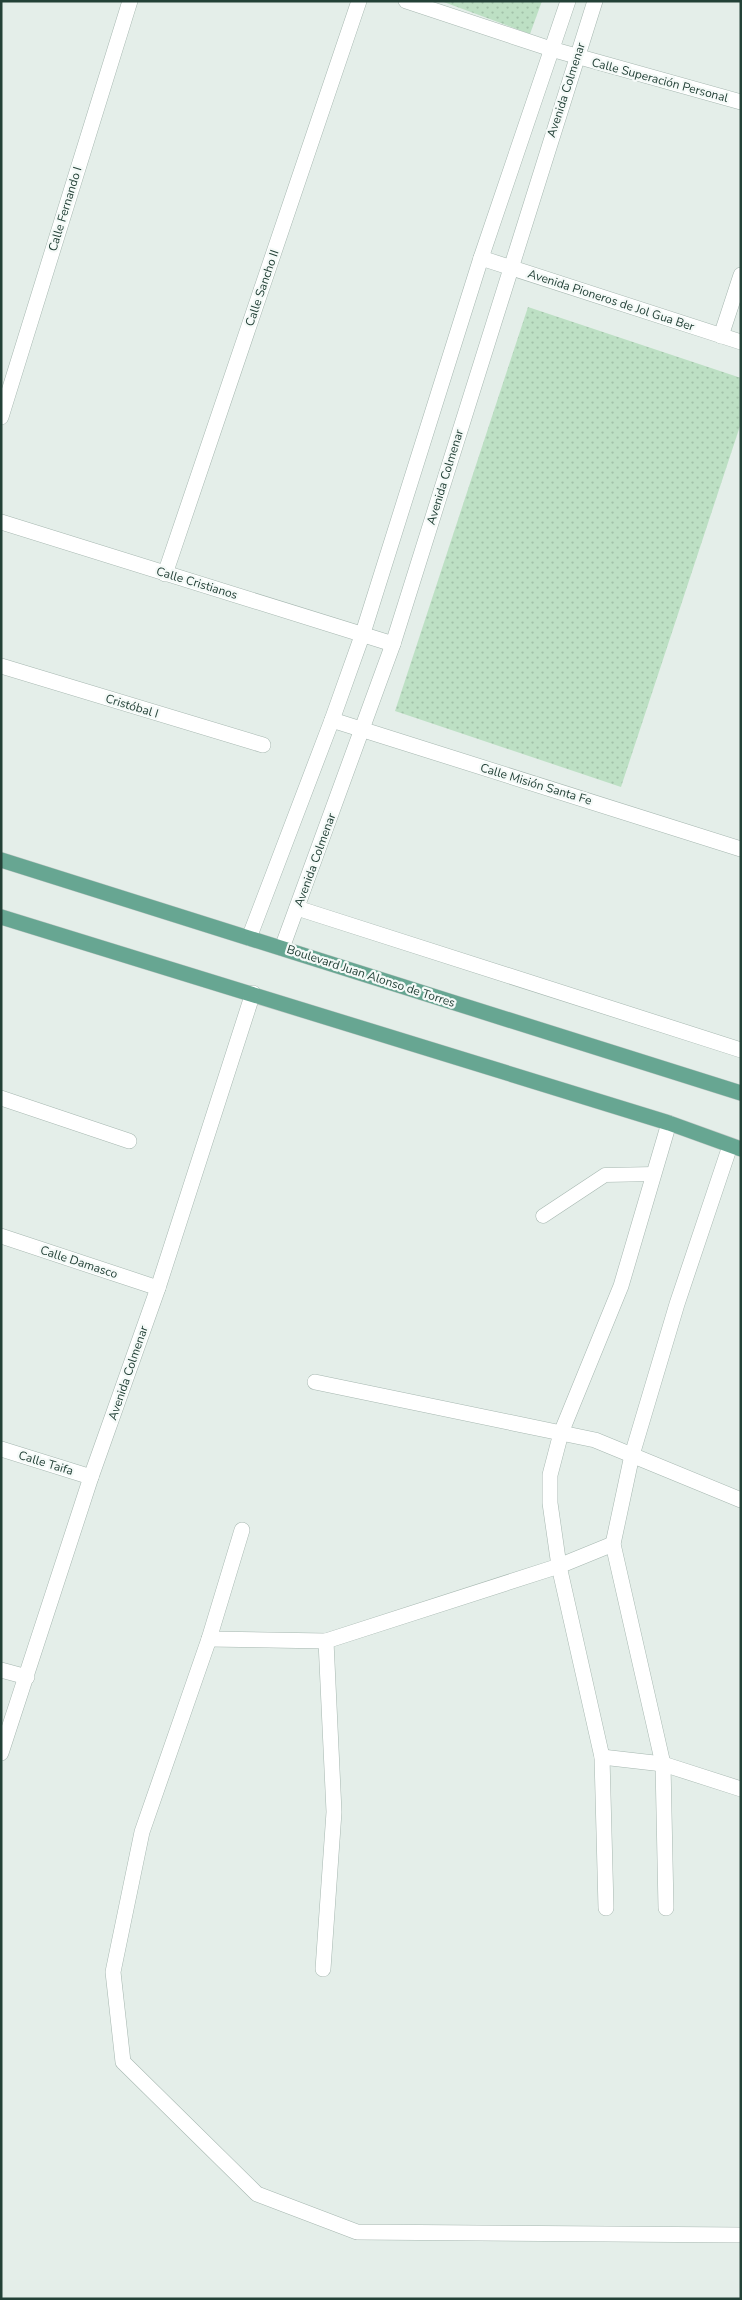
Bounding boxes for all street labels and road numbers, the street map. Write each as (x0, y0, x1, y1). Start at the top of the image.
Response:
street label: Avenida Colmenar (543, 40, 589, 140)
street label: Calle Superación Personal (590, 54, 731, 106)
street label: Calle Fernando I (45, 165, 85, 253)
street label: Calle Sancho II (241, 248, 283, 328)
street label: Avenida Pioneros de Jol Gua Ber (526, 265, 697, 335)
street label: Avenida Colmenar (423, 427, 467, 527)
street label: Calle Cristianos (154, 563, 240, 603)
street label: Cristóbal I (103, 690, 161, 722)
street label: Calle Misión Santa Fe (478, 759, 594, 809)
street label: Avenida Colmenar (291, 810, 340, 909)
street label: Boulevard Juan Alonso de Torres (285, 941, 458, 1011)
street label: Calle Damasco (38, 1242, 120, 1282)
street label: Avenida Colmenar (104, 1323, 152, 1422)
street label: Calle Taifa (17, 1447, 75, 1479)

